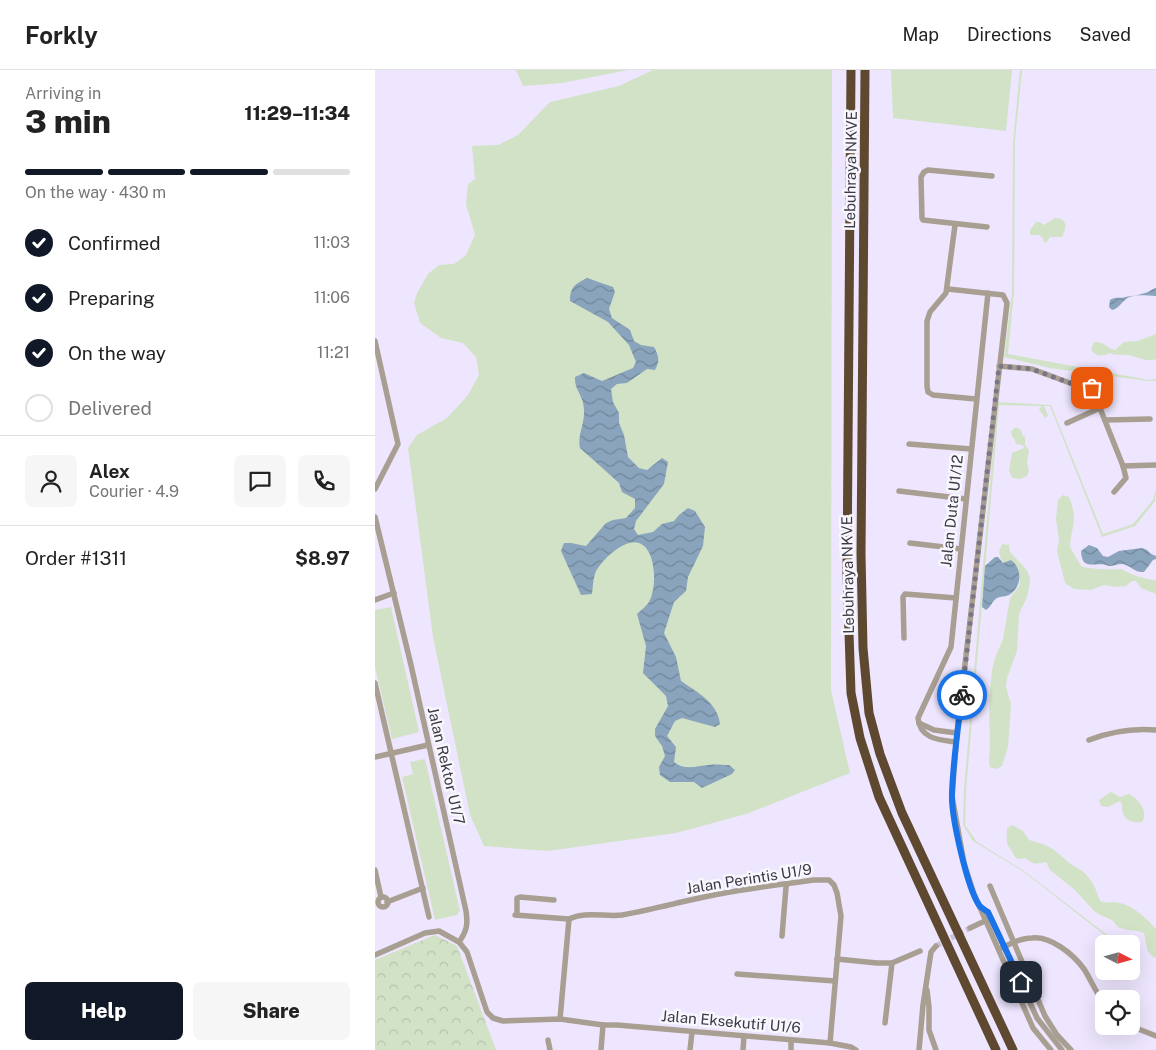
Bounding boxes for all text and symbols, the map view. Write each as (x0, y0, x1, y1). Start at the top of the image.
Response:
text: Forkly (25, 21, 98, 49)
text: Map (902, 24, 939, 45)
text: Directions (967, 24, 1052, 45)
text: Saved (1080, 24, 1131, 45)
text: Arriving in (25, 84, 101, 103)
text: 11:29–11:34 (244, 102, 350, 124)
text: 3 min (25, 103, 111, 140)
street label: Lebuhraya NKVE (841, 111, 860, 229)
text: On the way · 430 m (25, 183, 166, 202)
icon: check (25, 229, 53, 257)
text: Confirmed (68, 232, 161, 254)
text: 11:03 (314, 233, 350, 252)
icon: check (25, 284, 53, 312)
text: Preparing (68, 287, 155, 309)
text: 11:06 (314, 288, 350, 307)
icon: check (25, 339, 53, 367)
text: On the way (68, 342, 166, 364)
text: 11:21 (317, 343, 350, 362)
pin (1071, 367, 1113, 409)
icon: bag (1078, 374, 1106, 402)
text: Delivered (68, 397, 152, 419)
street label: Jalan Duta U1/12 (937, 454, 966, 568)
button: person (25, 455, 77, 507)
button: chat (234, 455, 286, 507)
button: phone (298, 455, 350, 507)
text: Alex (89, 460, 130, 482)
text: Courier · 4.9 (89, 482, 179, 501)
street label: Lebuhraya NKVE (838, 516, 857, 634)
text: Order #1311 (25, 547, 127, 569)
text: $8.97 (295, 547, 350, 569)
courier (937, 670, 987, 720)
icon: bike (948, 681, 976, 709)
street label: Jalan Rektor U1/7 (425, 705, 468, 826)
street label: Jalan Perintis U1/9 (685, 860, 813, 897)
north arrow (1095, 935, 1140, 980)
map controls (1095, 935, 1140, 1035)
pin (1000, 961, 1042, 1003)
icon: home (1007, 968, 1035, 996)
button: Help (25, 982, 183, 1040)
button: Share (193, 982, 350, 1040)
button: locate (1095, 990, 1140, 1035)
street label: Jalan Eksekutif U1/6 (661, 1007, 801, 1036)

